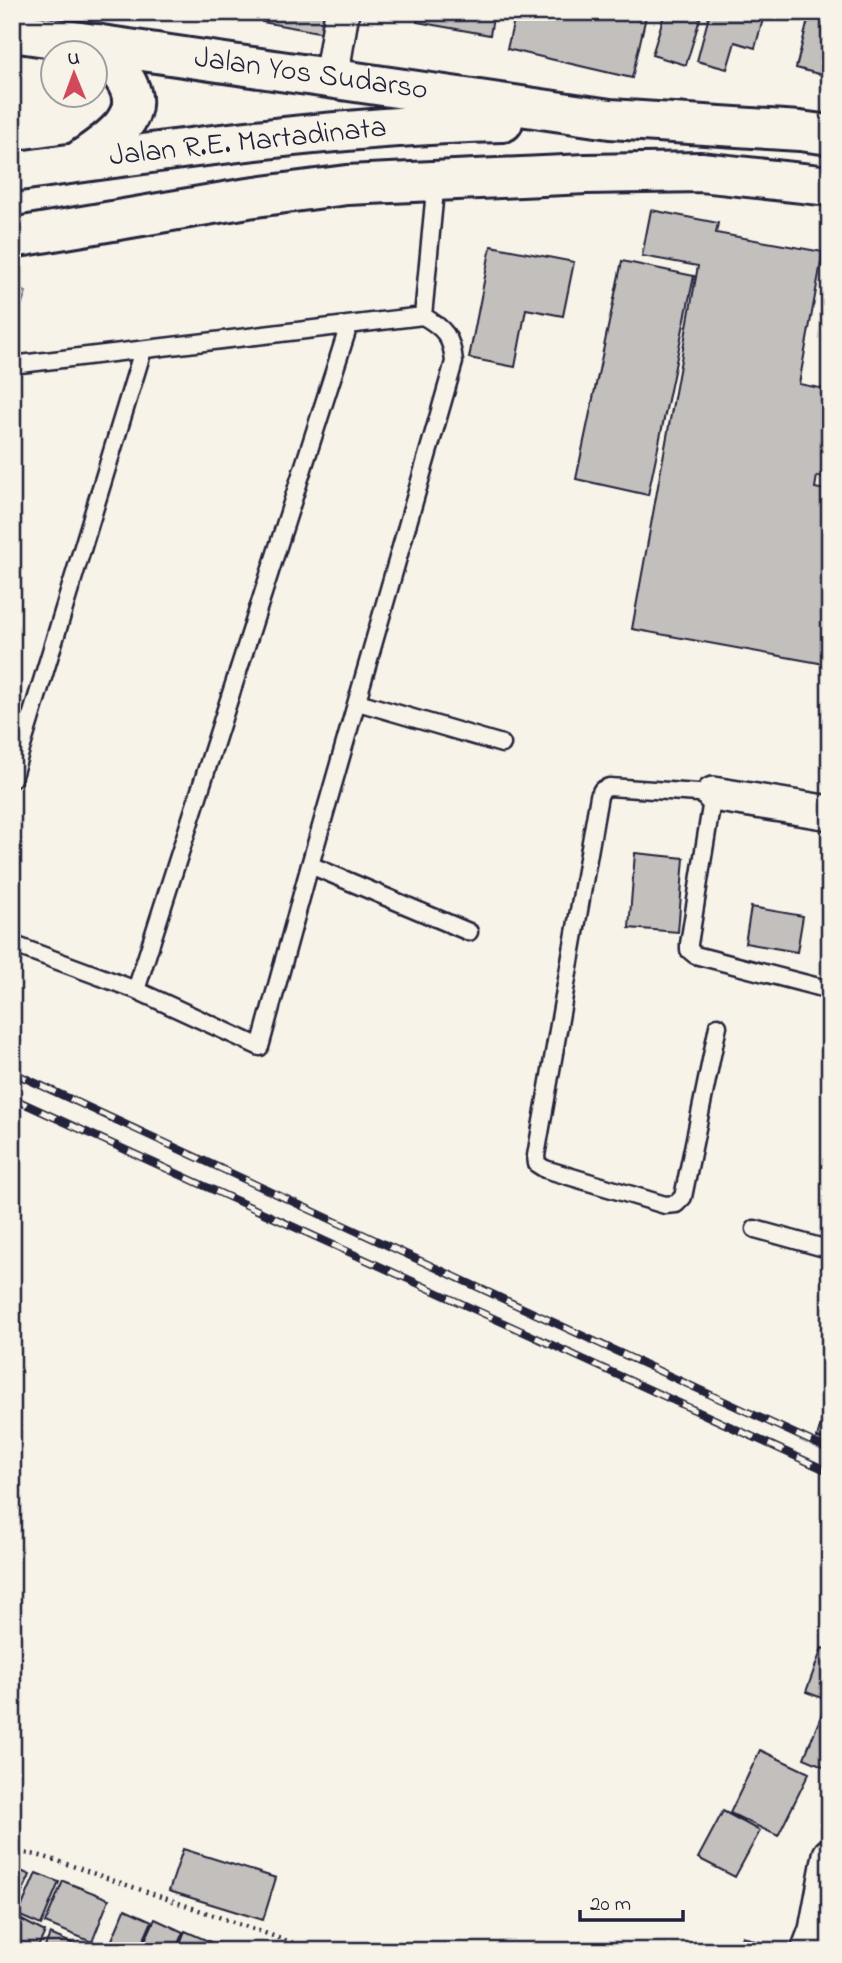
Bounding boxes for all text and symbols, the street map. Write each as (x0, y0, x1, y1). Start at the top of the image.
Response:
street label: Jalan Yos Sudarso (191, 37, 431, 113)
north arrow (38, 38, 108, 108)
text: U (68, 46, 80, 73)
street label: Jalan R.E. Martadinata (107, 107, 389, 179)
scale bar (580, 1879, 683, 1923)
text: 20 m (590, 1890, 631, 1920)

